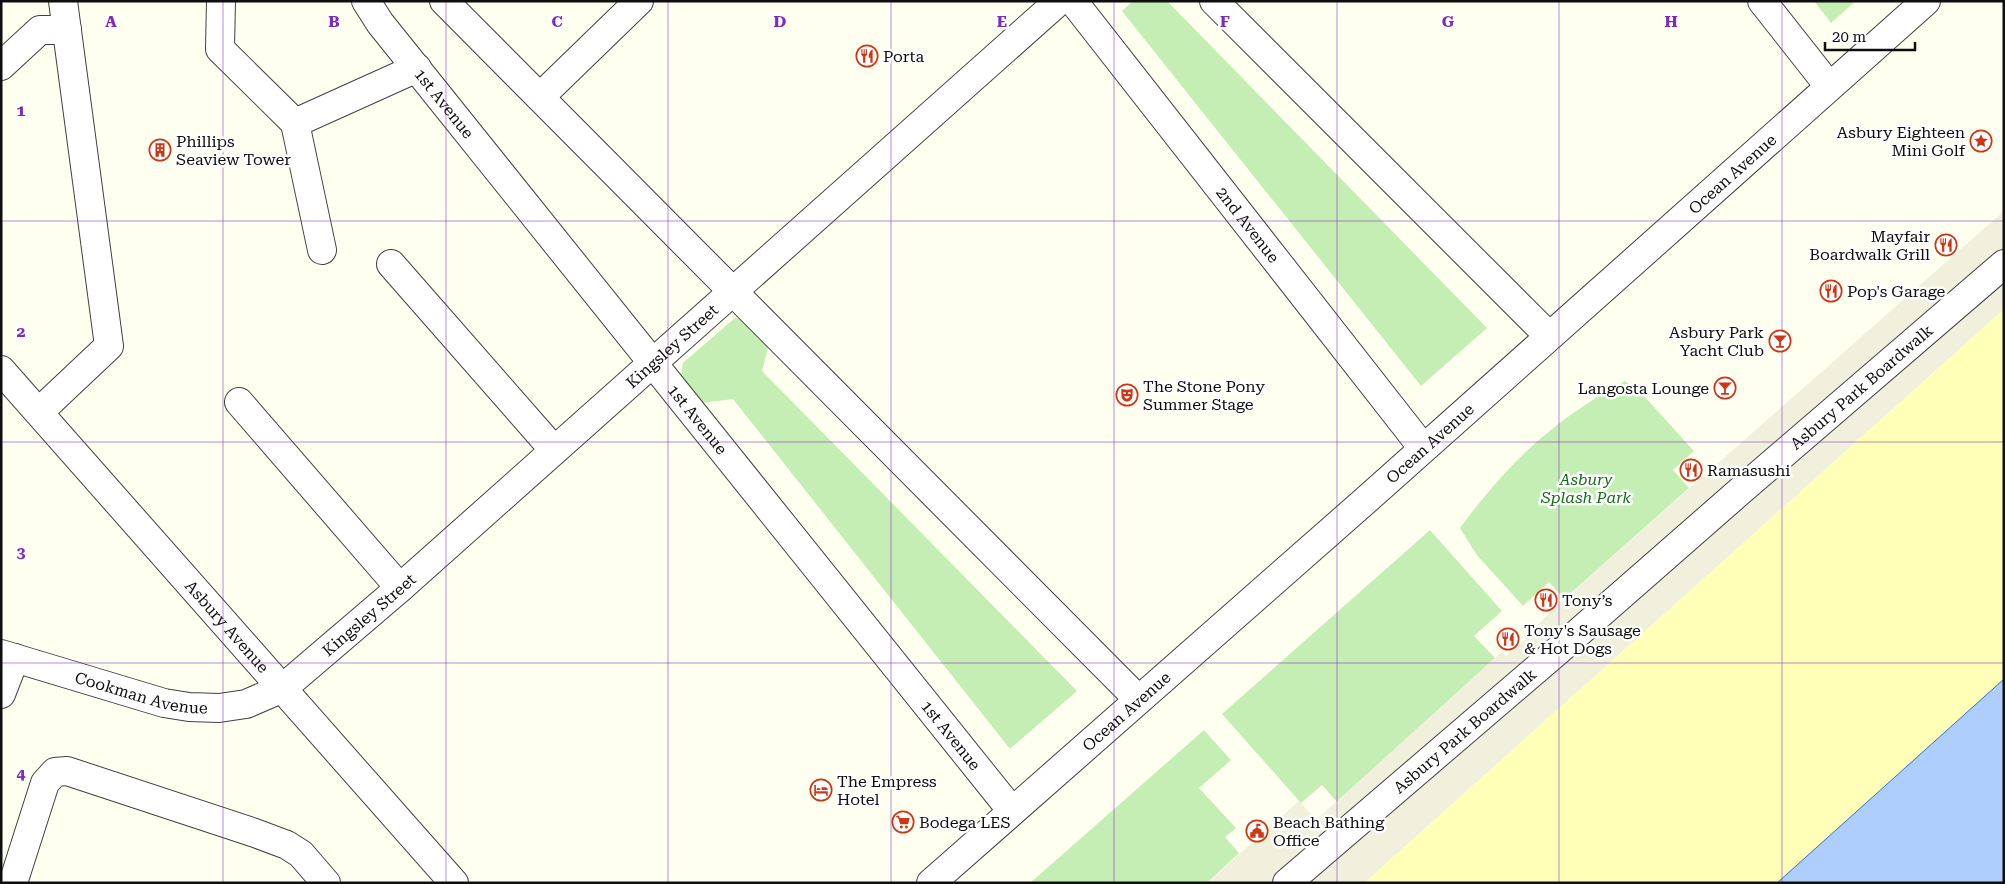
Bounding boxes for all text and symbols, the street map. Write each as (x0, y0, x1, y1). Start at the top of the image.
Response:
text: A (105, 12, 117, 31)
text: B (328, 12, 340, 31)
text: C (551, 12, 563, 31)
text: D (774, 12, 787, 31)
text: E (997, 12, 1007, 31)
text: F (1220, 12, 1230, 31)
text: G (1442, 12, 1455, 31)
text: H (1664, 12, 1678, 31)
scale bar (1825, 20, 1915, 52)
text: 20 m (1832, 28, 1867, 46)
restaurant icon: Porta (855, 44, 879, 68)
place label: Porta (883, 47, 924, 66)
street label: 1st Avenue (411, 65, 478, 142)
text: 1 (17, 101, 26, 120)
place label: Asbury Eighteen Mini Golf (1837, 123, 1966, 160)
place icon: Asbury Eighteen Mini Golf (1969, 129, 1993, 153)
street label: Ocean Avenue (1684, 130, 1780, 218)
place label: Phillips Seaview Tower (176, 132, 291, 169)
building icon: Phillips Seaview Tower (148, 138, 172, 162)
street label: 2nd Avenue (1213, 183, 1284, 266)
place label: Mayfair Boardwalk Grill (1809, 227, 1930, 264)
restaurant icon: Mayfair Boardwalk Grill (1934, 233, 1958, 257)
restaurant icon: Pop's Garage (1819, 279, 1843, 303)
place label: Pop's Garage (1847, 282, 1945, 301)
street label: Kingsley Street (622, 300, 722, 392)
street label: Asbury Park Boardwalk (1786, 320, 1936, 453)
text: 2 (17, 322, 26, 341)
place label: Asbury Park Yacht Club (1669, 323, 1764, 360)
bar icon: Asbury Park Yacht Club (1768, 329, 1792, 353)
bar icon: Langosta Lounge (1713, 376, 1737, 400)
place label: The Stone Pony Summer Stage (1143, 377, 1265, 414)
place label: Langosta Lounge (1578, 379, 1709, 398)
street label: 1st Avenue (664, 381, 732, 458)
theatre icon: The Stone Pony Summer Stage (1115, 383, 1139, 407)
street label: Ocean Avenue (1382, 399, 1478, 487)
restaurant icon: Ramasushi (1679, 458, 1703, 482)
place label: Ramasushi (1707, 461, 1790, 480)
park label: Asbury Splash Park (1540, 470, 1631, 507)
text: 3 (17, 543, 26, 562)
street label: Kingsley Street (318, 569, 419, 660)
street label: Asbury Avenue (181, 576, 273, 677)
restaurant icon: Tony’s (1534, 588, 1558, 612)
place label: Tony’s (1562, 591, 1613, 610)
place label: Tony's Sausage & Hot Dogs (1524, 621, 1641, 658)
restaurant icon: Tony's Sausage & Hot Dogs (1496, 627, 1520, 651)
street label: Asbury Park Boardwalk (1389, 664, 1540, 797)
street label: Cookman Avenue (73, 667, 208, 717)
street label: Ocean Avenue (1078, 667, 1174, 755)
street label: 1st Avenue (917, 696, 985, 774)
text: 4 (17, 764, 26, 783)
place label: The Empress Hotel (837, 772, 937, 809)
hotel icon: The Empress Hotel (809, 778, 833, 802)
supermarket icon: Bodega LES (891, 810, 915, 834)
place label: Bodega LES (919, 813, 1010, 832)
place label: Beach Bathing Office (1273, 813, 1385, 850)
public building icon: Beach Bathing Office (1245, 819, 1269, 843)

